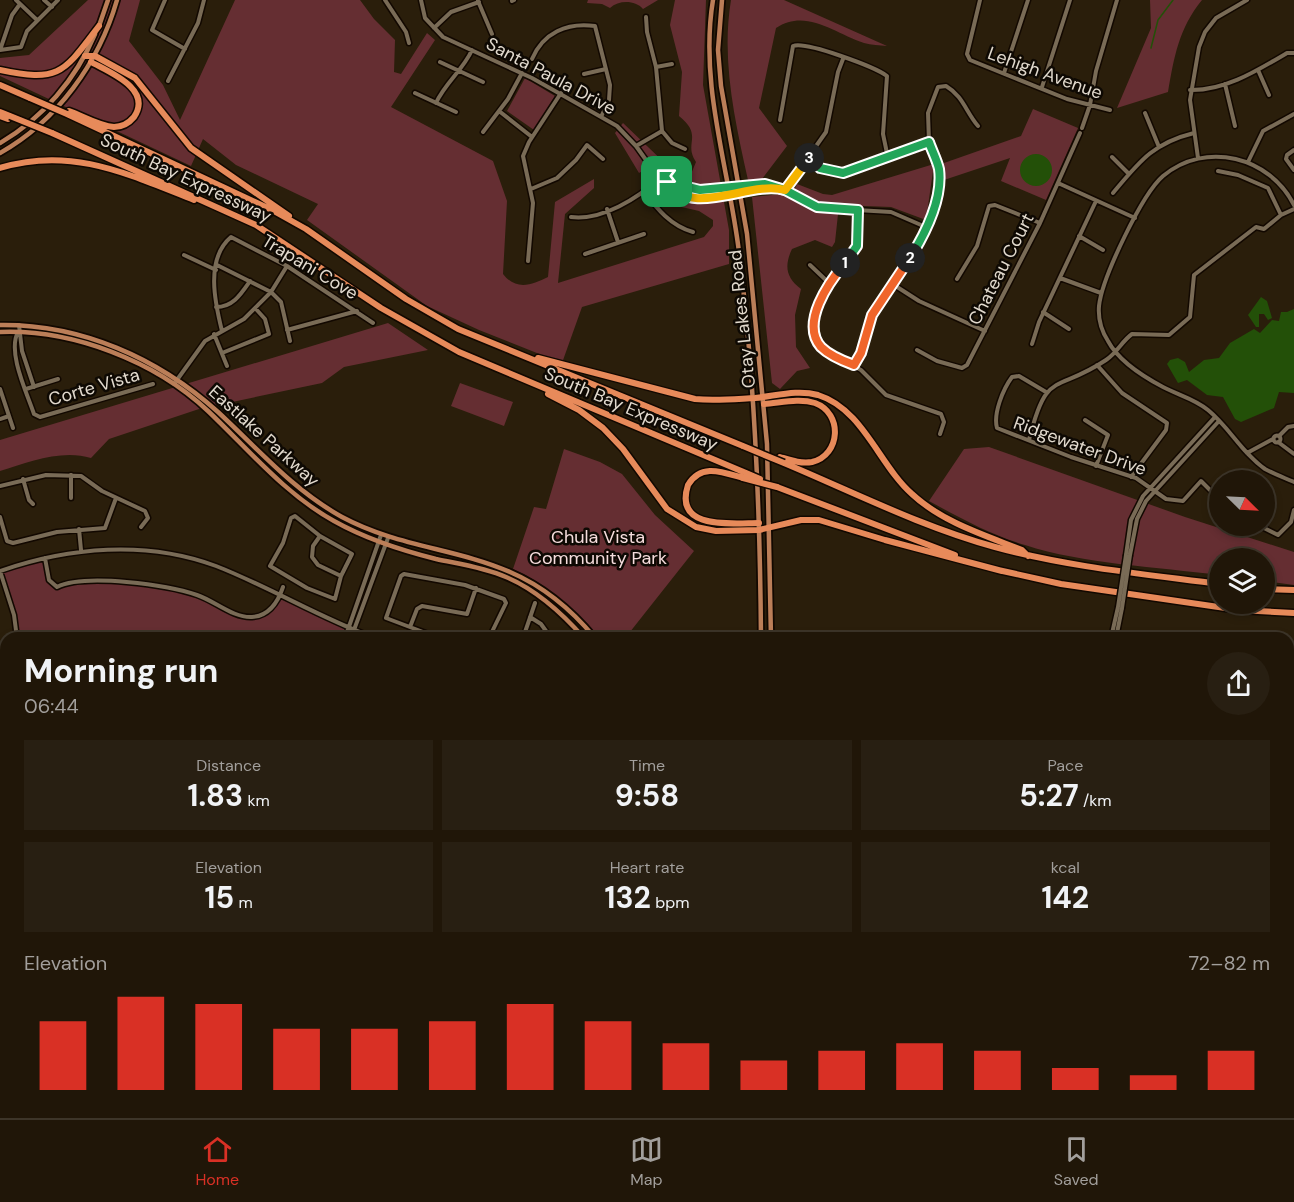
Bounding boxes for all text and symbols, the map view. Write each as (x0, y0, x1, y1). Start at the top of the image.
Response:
street label: Santa Paula Drive (482, 32, 620, 120)
street label: Lehigh Avenue (984, 41, 1106, 105)
street label: South Bay Expressway (96, 128, 276, 228)
pin: 3 (794, 143, 824, 173)
text: 3 (804, 147, 814, 168)
pin (641, 156, 692, 207)
icon: arrive (650, 165, 683, 198)
street label: Chateau Court (963, 209, 1039, 329)
street label: Trapani Cove (257, 229, 363, 305)
pin: 2 (895, 243, 925, 273)
text: 2 (905, 247, 915, 268)
pin: 1 (830, 248, 860, 278)
street label: Otay Lakes Road (723, 249, 761, 389)
text: 1 (842, 252, 848, 273)
street label: South Bay Expressway (541, 362, 721, 456)
street label: Corte Vista (46, 363, 142, 411)
street label: Eastlake Parkway (203, 380, 325, 492)
street label: Ridgewater Drive (1010, 411, 1150, 481)
north arrow (1209, 470, 1275, 536)
map controls (1209, 470, 1275, 614)
park label: Chula Vista Community Park (529, 525, 667, 570)
button: layers (1209, 548, 1275, 614)
text: Morning run (24, 649, 218, 692)
button: share (1207, 652, 1270, 715)
text: 06:44 (24, 693, 79, 719)
text: Distance (196, 755, 261, 776)
text: Time (629, 755, 665, 776)
text: Pace (1047, 755, 1083, 776)
text: 1.83 (188, 776, 243, 815)
text: 9:58 (615, 776, 679, 815)
text: 5:27 (1019, 776, 1079, 815)
text: km (243, 790, 270, 811)
text: /km (1079, 790, 1112, 811)
text: Elevation (195, 857, 262, 878)
text: Heart rate (610, 857, 684, 878)
text: kcal (1051, 857, 1080, 878)
text: 15 (205, 878, 234, 917)
text: 132 (605, 878, 651, 917)
text: 142 (1041, 878, 1089, 917)
text: m (234, 892, 253, 913)
text: bpm (651, 892, 689, 913)
text: Elevation (24, 950, 107, 976)
text: 72–82 m (1188, 950, 1270, 976)
tab: Home (195, 1133, 239, 1190)
tab: Map (630, 1133, 663, 1190)
tab: Saved (1054, 1133, 1099, 1190)

